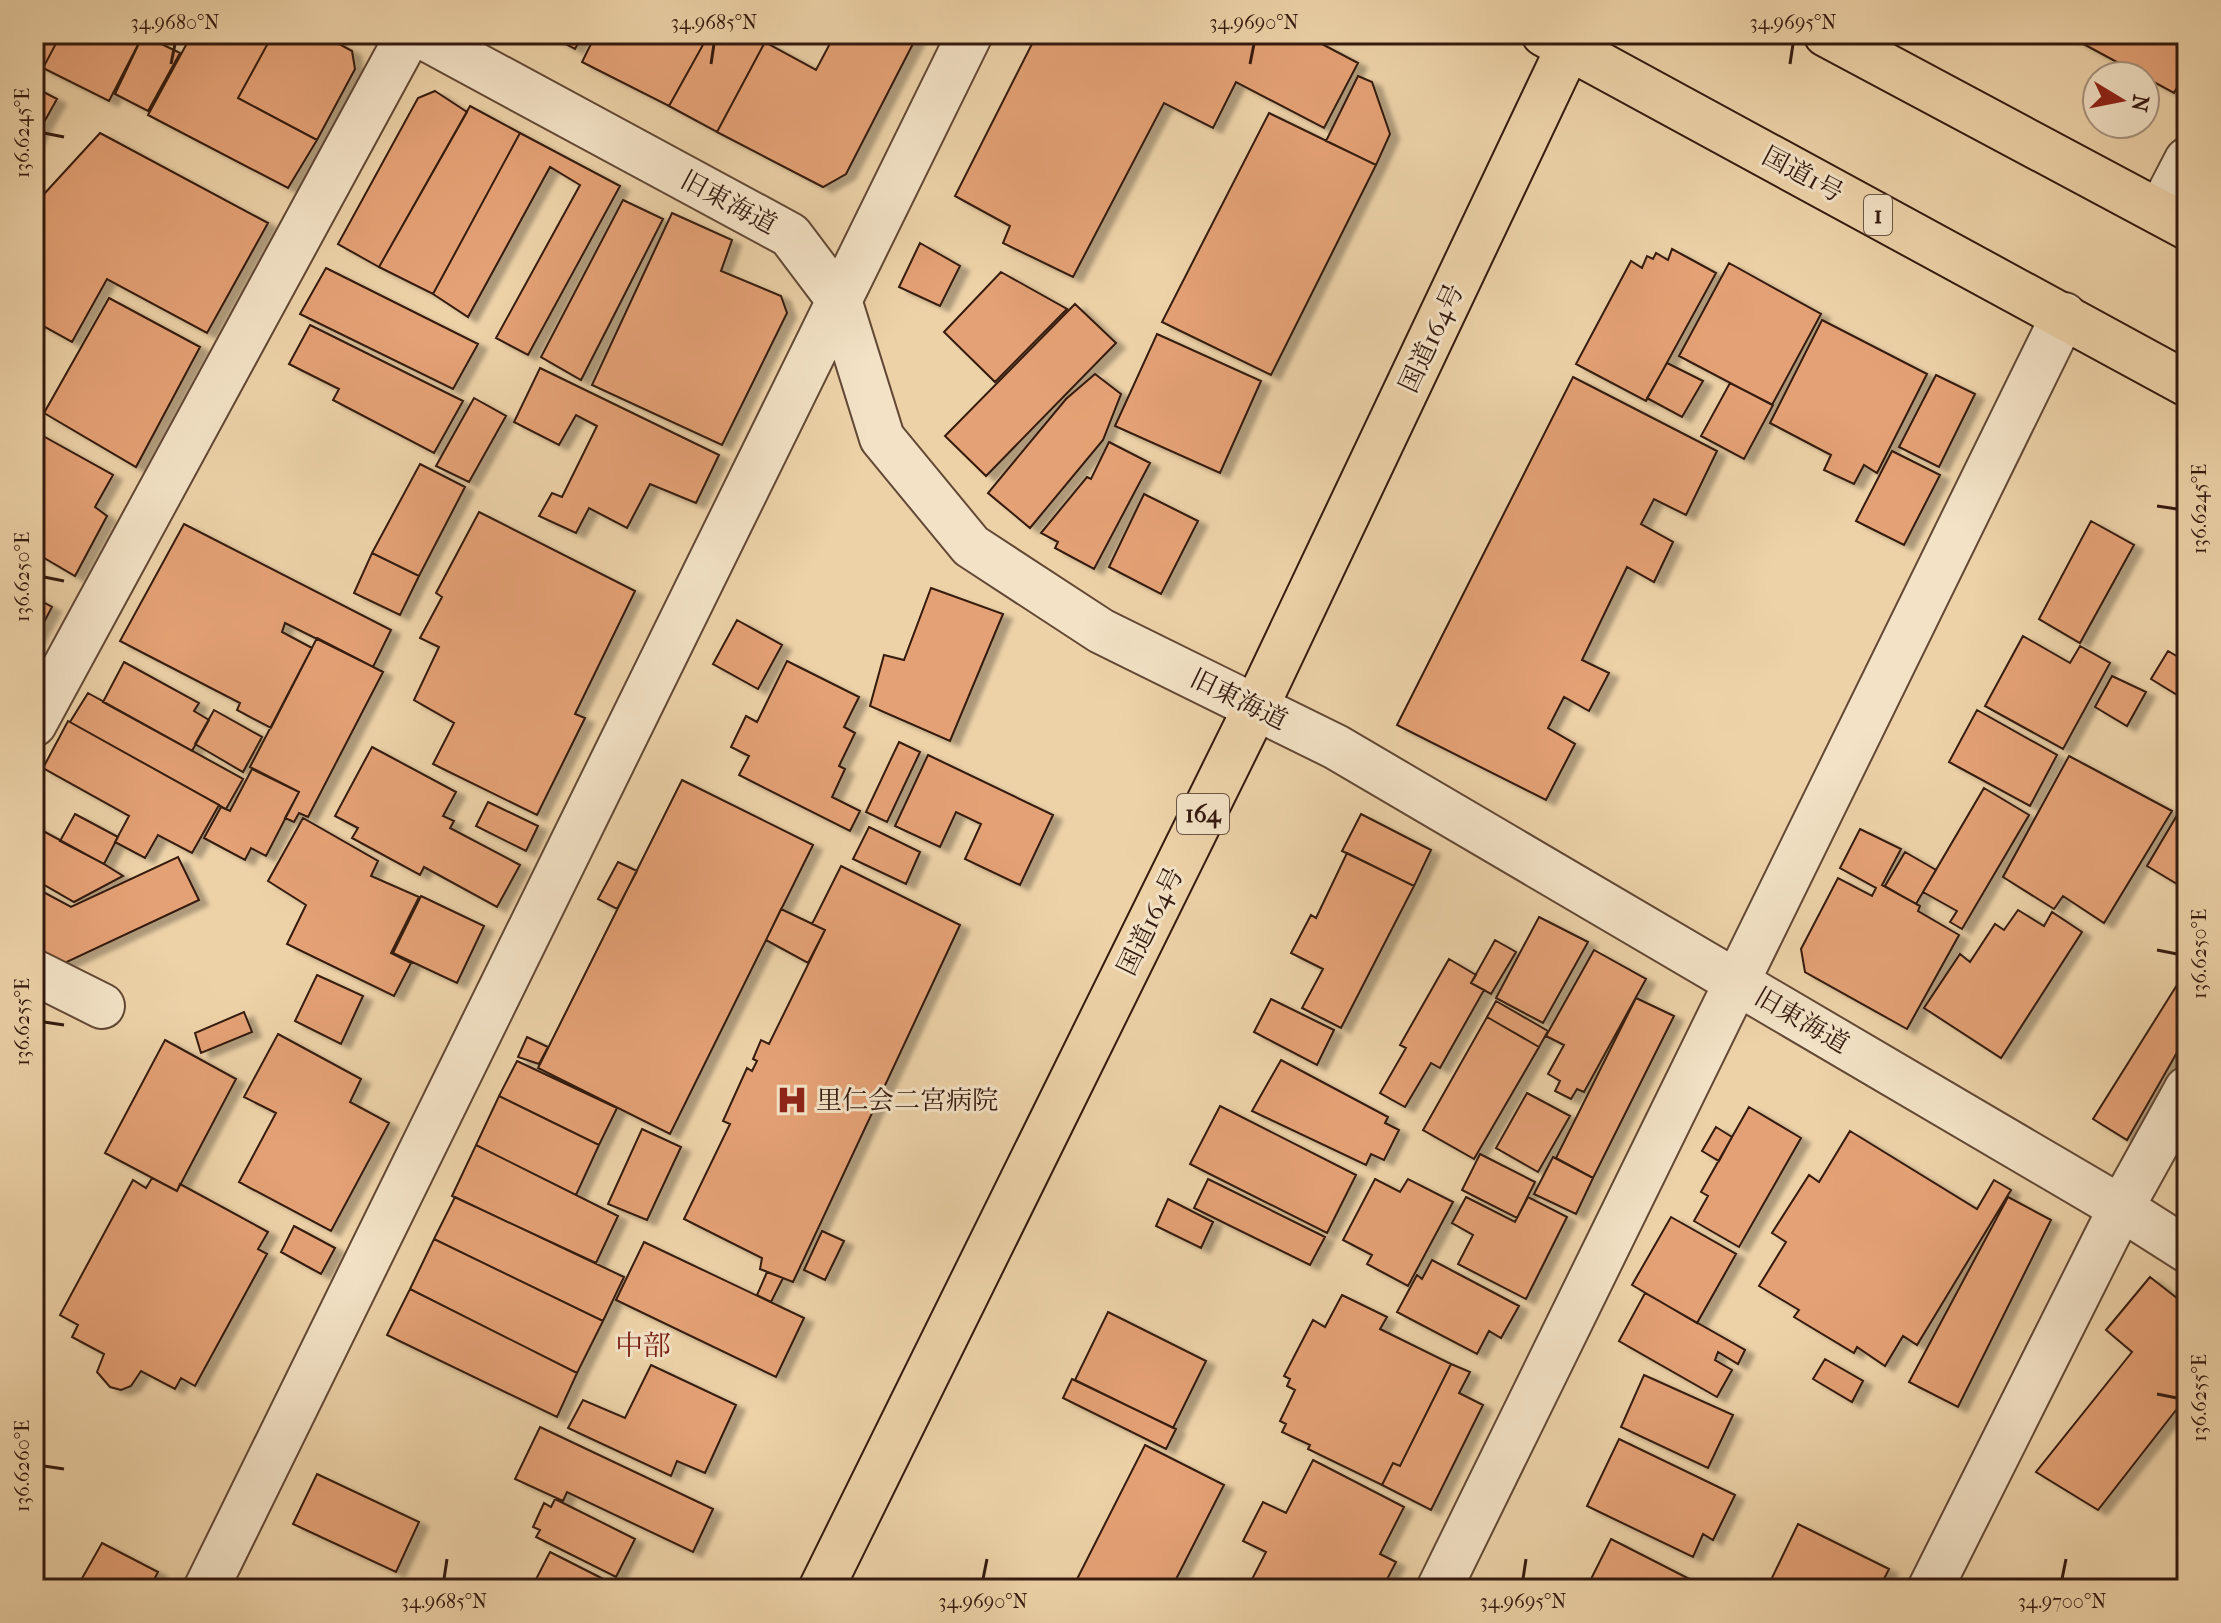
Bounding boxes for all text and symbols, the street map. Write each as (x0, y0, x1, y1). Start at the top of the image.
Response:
text: 34.9680°N (131, 11, 220, 34)
text: 34.9685°N (671, 11, 757, 34)
text: 34.9690°N (1209, 11, 1299, 34)
text: 34.9695°N (1749, 11, 1837, 34)
north arrow (2081, 60, 2161, 140)
text: 136.6245°E (11, 88, 34, 178)
text: N (2125, 93, 2154, 114)
street label: 国道1号 (1757, 140, 1849, 209)
street label: 旧東海道 (676, 164, 782, 241)
road number: 1 (1864, 195, 1892, 235)
street label: 国道164号 (1393, 279, 1470, 398)
text: 136.6245°E (2188, 464, 2211, 554)
text: 136.6250°E (11, 532, 34, 622)
street label: 旧東海道 (1185, 663, 1292, 736)
road number: 164 (1177, 794, 1229, 834)
street label: 国道164号 (1111, 862, 1190, 980)
text: 136.6250°E (2188, 909, 2211, 999)
text: 136.6255°E (11, 978, 34, 1066)
street label: 旧東海道 (1749, 981, 1855, 1060)
hospital icon: 里仁会二宮病院 (775, 1083, 809, 1117)
place label: 里仁会二宮病院 (816, 1085, 998, 1116)
district label: 中部 (615, 1329, 671, 1362)
text: 136.6255°E (2188, 1354, 2211, 1442)
text: 136.6260°E (11, 1420, 34, 1512)
text: 34.9685°N (401, 1590, 487, 1613)
text: 34.9690°N (938, 1590, 1028, 1613)
text: 34.9695°N (1479, 1590, 1567, 1613)
text: 34.9700°N (2018, 1590, 2106, 1613)

